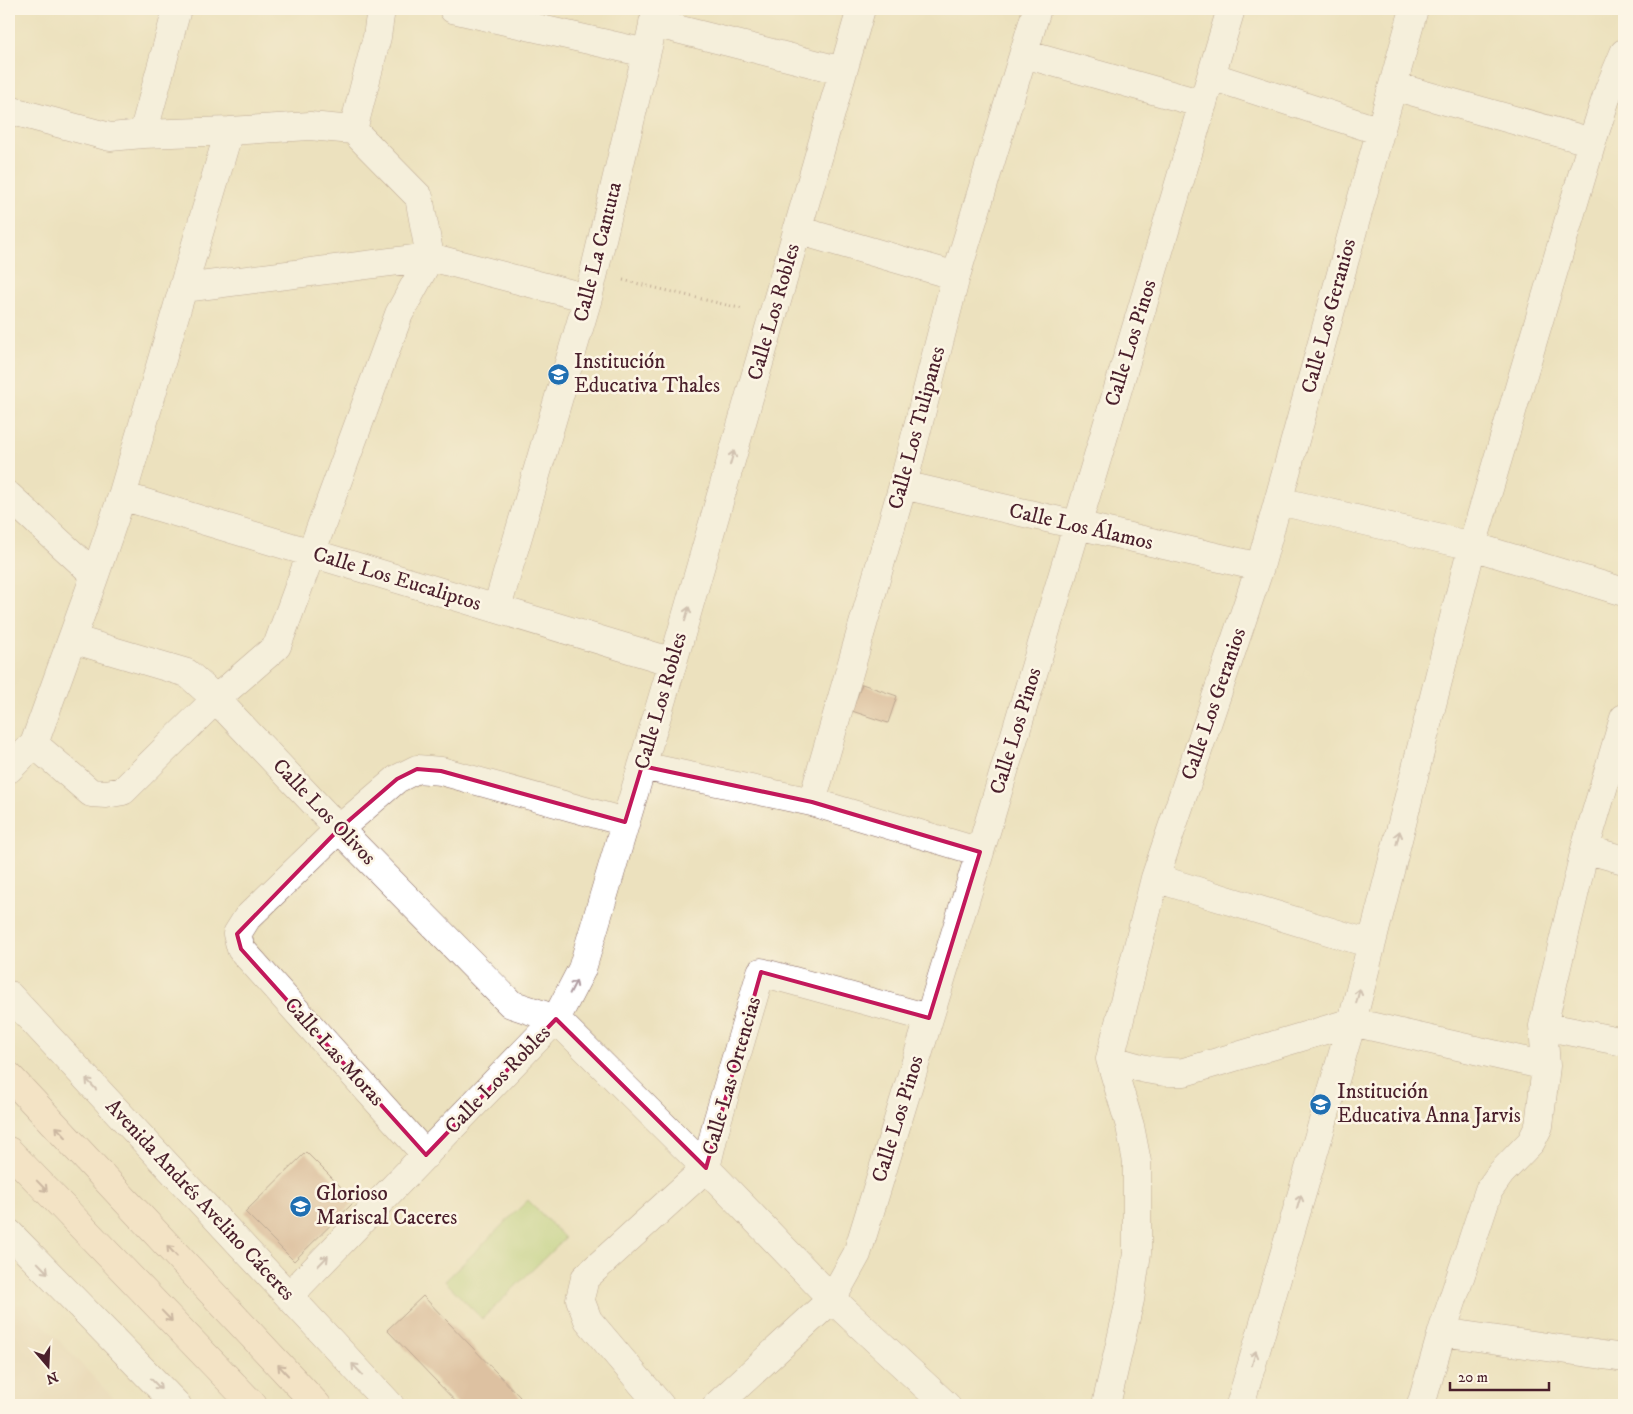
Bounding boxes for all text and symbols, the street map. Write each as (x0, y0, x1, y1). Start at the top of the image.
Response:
street label: Calle La Cantuta (568, 179, 628, 325)
street label: Calle Los Geranios (1296, 236, 1362, 396)
street label: Calle Los Robles (742, 241, 806, 383)
street label: Calle Los Pinos (1099, 276, 1163, 410)
street label: Calle Los Tulipanes (883, 344, 951, 512)
place label: Institución Educativa Thales (574, 349, 720, 399)
school or university icon: Institución Educativa Thales (546, 362, 570, 386)
one-way arrow (727, 450, 737, 466)
street label: Calle Los Álamos (1006, 496, 1156, 556)
street label: Calle Los Eucaliptos (310, 541, 484, 617)
one-way arrow (682, 606, 692, 622)
street label: Calle Los Geranios (1176, 624, 1252, 784)
street label: Calle Los Robles (629, 630, 693, 772)
street label: Calle Los Pinos (984, 664, 1048, 798)
street label: Calle Los Olivos (267, 753, 381, 871)
one-way arrow (1394, 831, 1403, 847)
one-way arrow (568, 979, 578, 994)
one-way arrow (1354, 988, 1363, 1004)
street label: Calle Las Moras (279, 992, 389, 1112)
street label: Calle Las Ortencias (697, 994, 767, 1158)
street label: Calle Los Robles (440, 1020, 556, 1140)
street label: Calle Los Pinos (866, 1052, 930, 1186)
one-way arrow (85, 1077, 97, 1090)
place label: Institución Educativa Anna Jarvis (1337, 1079, 1521, 1129)
school or university icon: Institución Educativa Anna Jarvis (1309, 1092, 1333, 1116)
street label: Avenida Andrés Avelino Cáceres (100, 1094, 300, 1306)
one-way arrow (55, 1126, 67, 1139)
one-way arrow (36, 1180, 49, 1192)
place label: Glorioso Mariscal Caceres (316, 1181, 457, 1231)
school or university icon: Glorioso Mariscal Caceres (288, 1194, 312, 1218)
one-way arrow (1295, 1195, 1305, 1211)
one-way arrow (166, 1245, 178, 1258)
one-way arrow (317, 1255, 329, 1268)
one-way arrow (37, 1261, 49, 1274)
one-way arrow (161, 1310, 173, 1322)
north arrow (22, 1342, 72, 1392)
one-way arrow (1249, 1351, 1259, 1367)
scale bar (1450, 1359, 1549, 1391)
one-way arrow (351, 1363, 363, 1376)
one-way arrow (277, 1364, 289, 1376)
text: N (43, 1367, 60, 1388)
text: 20 m (1458, 1368, 1488, 1387)
one-way arrow (150, 1378, 162, 1390)

